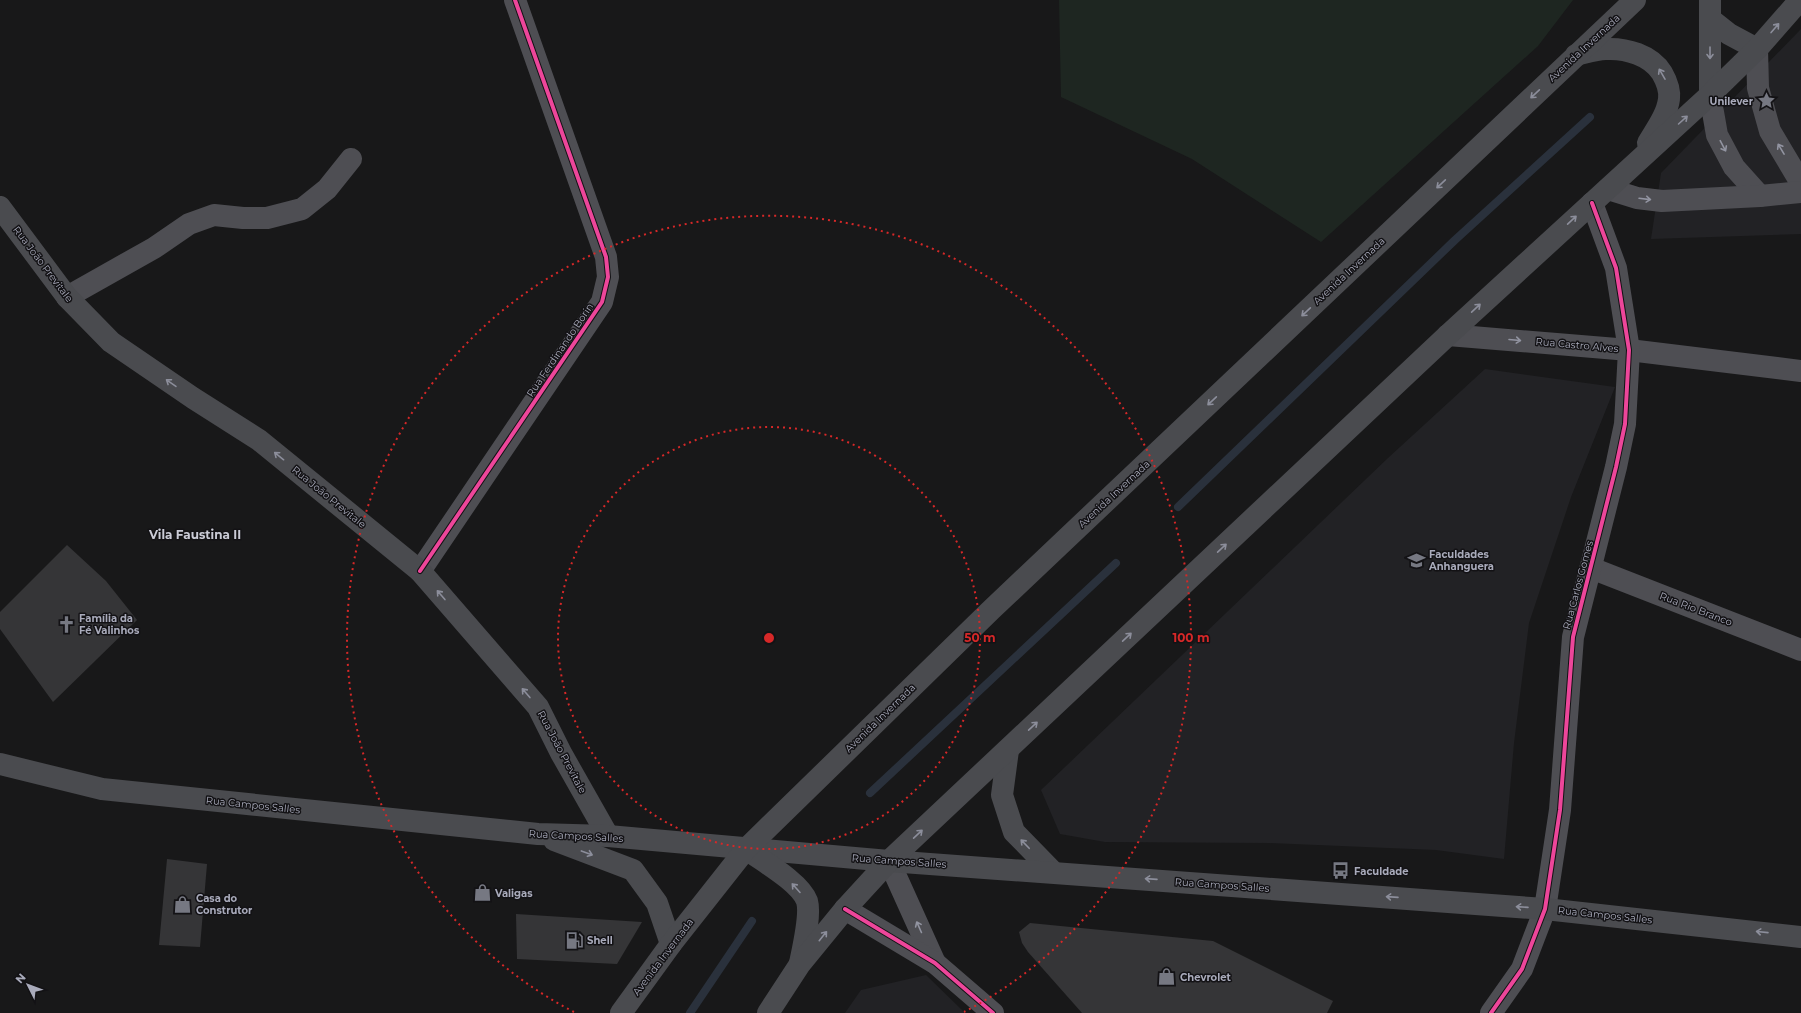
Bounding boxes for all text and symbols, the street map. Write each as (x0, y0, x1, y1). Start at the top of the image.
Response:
street label: Avenida Invernada (1545, 11, 1623, 85)
one-way arrow (1770, 24, 1779, 34)
one-way arrow (1706, 46, 1714, 59)
one-way arrow (1657, 68, 1665, 80)
one-way arrow (1530, 89, 1540, 99)
place icon: Unilever (1756, 91, 1776, 111)
place label: Unilever (1710, 95, 1754, 108)
one-way arrow (1678, 115, 1688, 124)
one-way arrow (1719, 140, 1727, 152)
one-way arrow (1777, 144, 1785, 155)
one-way arrow (1436, 179, 1446, 189)
one-way arrow (1638, 195, 1651, 203)
one-way arrow (1567, 216, 1577, 225)
street label: Rua João Previtale (10, 223, 76, 305)
street label: Avenida Invernada (1310, 234, 1388, 308)
street label: Rua Ferdinando Borin (524, 301, 596, 399)
one-way arrow (1471, 304, 1482, 313)
one-way arrow (1301, 307, 1311, 317)
street label: Rua Castro Alves (1535, 335, 1619, 355)
one-way arrow (1508, 337, 1521, 344)
one-way arrow (166, 379, 177, 387)
one-way arrow (1207, 396, 1217, 405)
one-way arrow (273, 452, 284, 461)
street label: Avenida Invernada (1075, 457, 1153, 531)
street label: Rua João Previtale (289, 463, 369, 531)
district label: Vila Faustina II (148, 527, 241, 542)
street label: Rua Carlos Gomes (1560, 539, 1596, 631)
one-way arrow (1217, 543, 1227, 553)
place label: Faculdades Anhanguera (1428, 548, 1494, 573)
school or university icon: Faculdades Anhanguera (1406, 550, 1426, 570)
street label: Rua Rio Branco (1658, 589, 1734, 629)
one-way arrow (436, 590, 446, 600)
place label: Família da Fé Valinhos (79, 612, 140, 637)
church icon: Família da Fé Valinhos (56, 614, 76, 634)
text: 50 m (964, 630, 996, 645)
text: 100 m (1173, 630, 1209, 645)
centre of rings (762, 631, 776, 645)
one-way arrow (1122, 633, 1132, 642)
street label: Avenida Invernada (842, 681, 918, 755)
one-way arrow (522, 689, 531, 699)
street label: Rua João Previtale (535, 708, 589, 796)
one-way arrow (1028, 722, 1038, 731)
street label: Rua Campos Salles (205, 794, 301, 816)
street label: Rua Campos Salles (528, 827, 624, 845)
one-way arrow (912, 830, 923, 839)
one-way arrow (1020, 839, 1030, 849)
one-way arrow (581, 849, 593, 857)
street label: Rua Campos Salles (851, 851, 947, 871)
bus stop icon: Faculdade (1331, 861, 1351, 881)
place label: Faculdade (1354, 865, 1409, 878)
street label: Rua Campos Salles (1174, 875, 1270, 895)
one-way arrow (1145, 876, 1158, 883)
one-way arrow (792, 882, 801, 893)
shop icon: Valigas (472, 883, 492, 903)
place label: Valigas (494, 887, 533, 900)
place label: Casa do Construtor (196, 892, 253, 917)
shop icon: Casa do Construtor (173, 894, 193, 914)
one-way arrow (1386, 894, 1399, 901)
one-way arrow (1516, 904, 1529, 911)
street label: Rua Campos Salles (1557, 904, 1653, 926)
street label: Avenida Invernada (630, 916, 696, 998)
one-way arrow (915, 922, 922, 934)
one-way arrow (1756, 929, 1769, 936)
fuel station icon: Shell (564, 930, 584, 950)
one-way arrow (819, 930, 828, 941)
place label: Shell (587, 934, 613, 947)
north arrow (8, 965, 48, 1005)
shop icon: Chevrolet (1157, 967, 1177, 987)
text: N (12, 970, 29, 986)
place label: Chevrolet (1180, 971, 1231, 984)

